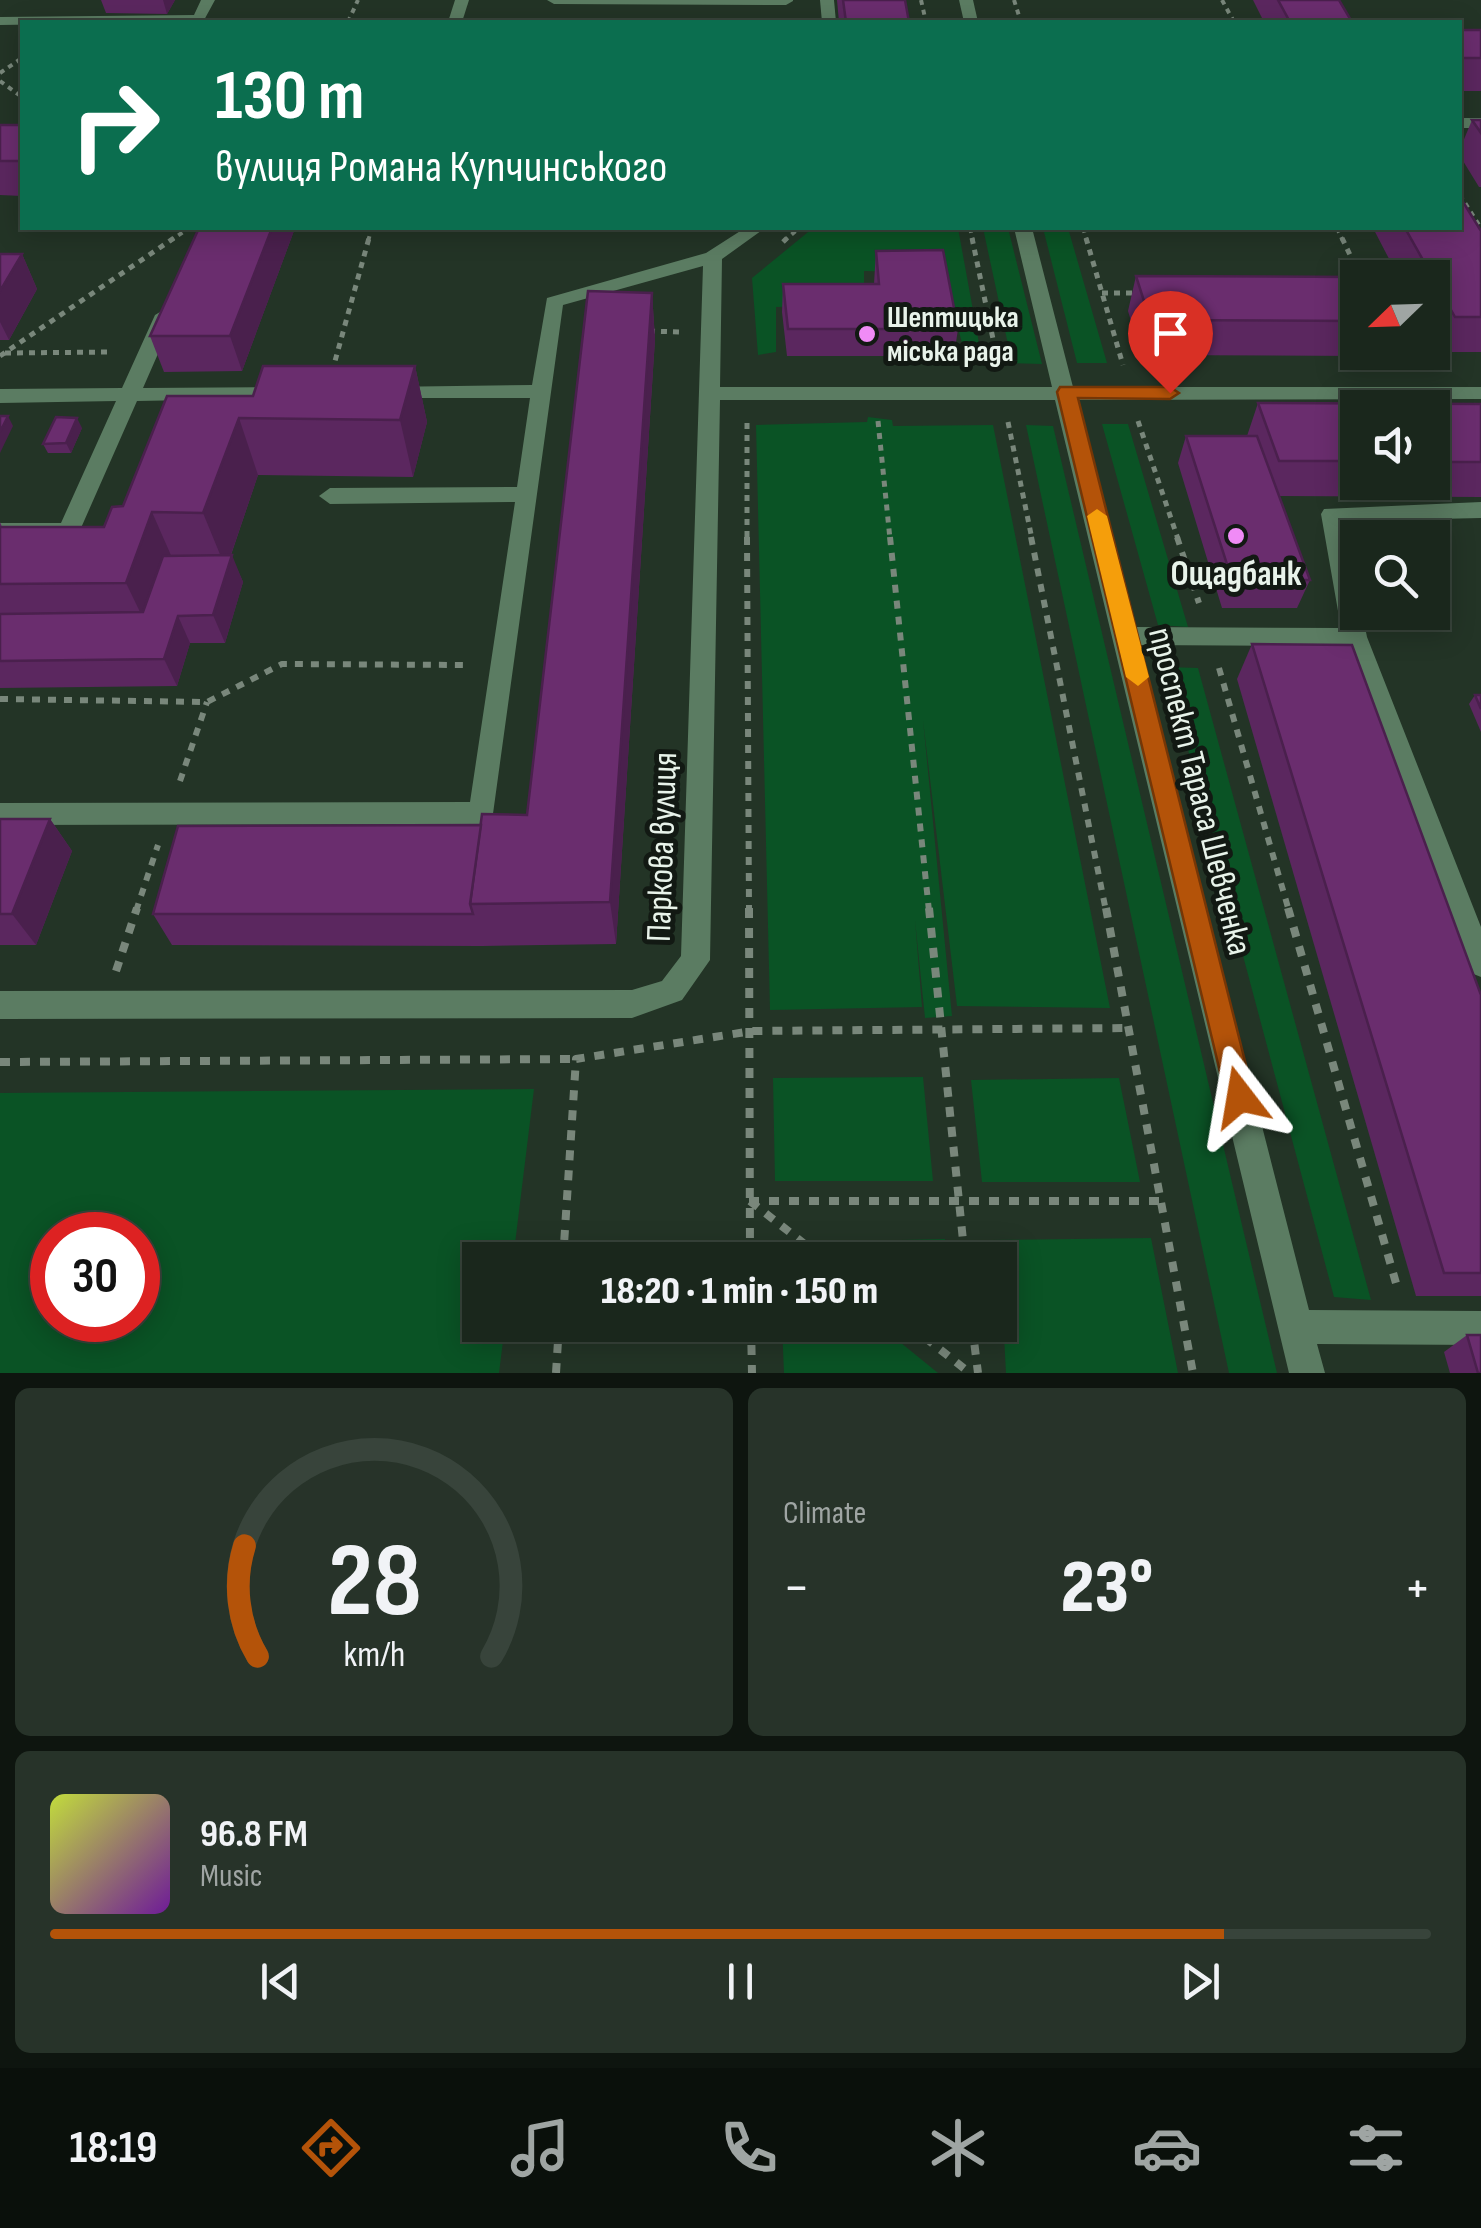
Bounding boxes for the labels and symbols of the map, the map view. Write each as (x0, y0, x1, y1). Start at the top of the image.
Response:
north arrow (1340, 260, 1450, 370)
pin (1128, 291, 1213, 394)
place label: Шептицька міська рада (887, 300, 1019, 370)
marker: Шептицька міська рада (856, 323, 878, 345)
marker: Ощадбанк (1225, 525, 1247, 547)
place label: Ощадбанк (1170, 553, 1302, 596)
street label: проспект Тараса Шевченка (1138, 623, 1261, 959)
street label: Паркова вулиця (638, 751, 687, 943)
position arrow (1188, 1045, 1292, 1149)
speed limit sign: 30 (30, 1212, 160, 1342)

